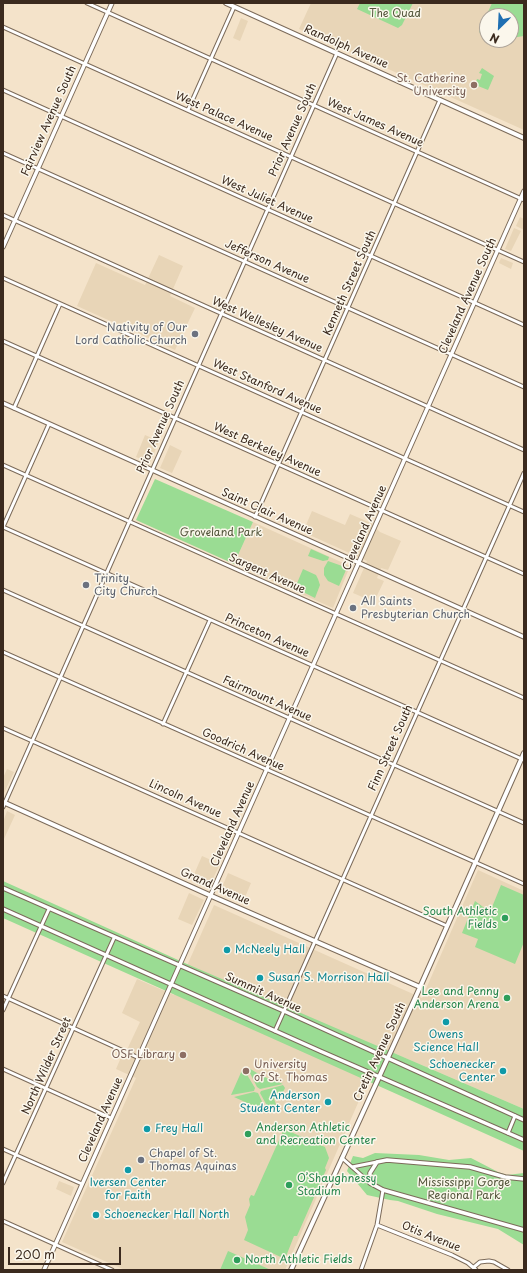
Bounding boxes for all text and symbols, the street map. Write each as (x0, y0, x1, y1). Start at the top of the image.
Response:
park label: The Quad (369, 7, 421, 21)
north arrow (479, 8, 519, 48)
street label: Randolph Avenue (302, 22, 390, 72)
text: N (487, 29, 502, 48)
street label: Fairview Avenue South (19, 64, 79, 178)
place label: St. Catherine University (397, 72, 466, 98)
marker: St. Catherine University (469, 80, 479, 90)
street label: Prior Avenue South (266, 81, 320, 179)
street label: West Palace Avenue (173, 90, 275, 144)
street label: West James Avenue (325, 96, 425, 150)
street label: West Juliet Avenue (219, 174, 315, 226)
street label: Kenneth Street South (321, 228, 379, 338)
street label: Cleveland Avenue South (436, 236, 500, 356)
street label: Jefferson Avenue (223, 237, 311, 287)
street label: West Wellesley Avenue (210, 295, 324, 355)
place label: Nativity of Our Lord Catholic Church (75, 321, 187, 347)
marker: Nativity of Our Lord Catholic Church (190, 329, 200, 339)
street label: West Stanford Avenue (210, 357, 324, 417)
street label: Prior Avenue South (134, 378, 188, 476)
street label: West Berkeley Avenue (211, 420, 323, 480)
street label: Cleveland Avenue (340, 483, 390, 573)
street label: Saint Clair Avenue (219, 486, 315, 538)
park label: Groveland Park (180, 526, 262, 540)
street label: Sargent Avenue (227, 551, 307, 597)
place label: Trinity City Church (94, 572, 158, 598)
marker: Trinity City Church (81, 580, 91, 590)
place label: All Saints Presbyterian Church (361, 595, 470, 621)
marker: All Saints Presbyterian Church (348, 603, 358, 613)
street label: Princeton Avenue (223, 611, 311, 661)
street label: Fairmount Avenue (220, 673, 314, 725)
street label: Finn Street South (366, 703, 416, 793)
street label: Goodrich Avenue (200, 726, 286, 774)
street label: Lincoln Avenue (147, 777, 223, 821)
street label: Cleveland Avenue (208, 779, 258, 869)
street label: Grand Avenue (178, 866, 252, 908)
place label: South Athletic Fields (423, 905, 497, 931)
marker: South Athletic Fields (500, 913, 510, 923)
place label: McNeely Hall (235, 943, 305, 957)
marker: McNeely Hall (222, 945, 232, 955)
street label: Summit Avenue (223, 970, 303, 1016)
place label: Susan S. Morrison Hall (268, 971, 389, 985)
marker: Susan S. Morrison Hall (255, 973, 265, 983)
place label: Lee and Penny Anderson Arena (414, 985, 499, 1011)
marker: Lee and Penny Anderson Arena (502, 993, 512, 1003)
street label: Cretin Avenue South (351, 1000, 409, 1104)
street label: North Wilder Street (20, 1015, 74, 1117)
marker: Owens Science Hall (441, 1017, 451, 1027)
place label: Owens Science Hall (413, 1028, 479, 1054)
place label: OSF Library (112, 1048, 175, 1062)
marker: OSF Library (178, 1050, 188, 1060)
place label: University of St. Thomas (254, 1058, 327, 1084)
place label: Schoenecker Center (429, 1058, 495, 1084)
marker: University of St. Thomas (241, 1066, 251, 1076)
marker: Schoenecker Center (498, 1066, 508, 1076)
street label: Cleveland Avenue (76, 1075, 126, 1165)
place label: Anderson Student Center (240, 1089, 320, 1115)
marker: Anderson Student Center (323, 1097, 333, 1107)
place label: Anderson Athletic and Recreation Center (256, 1121, 376, 1147)
place label: Frey Hall (155, 1122, 203, 1136)
marker: Frey Hall (142, 1124, 152, 1134)
marker: Anderson Athletic and Recreation Center (243, 1129, 253, 1139)
place label: Chapel of St. Thomas Aquinas (149, 1147, 236, 1173)
marker: Chapel of St. Thomas Aquinas (136, 1155, 146, 1165)
marker: Iversen Center for Faith (123, 1165, 133, 1175)
place label: O’Shaughnessy Stadium (297, 1172, 377, 1198)
place label: Iversen Center for Faith (90, 1176, 166, 1202)
park label: Mississippi Gorge Regional Park (418, 1176, 510, 1202)
marker: O’Shaughnessy Stadium (284, 1180, 294, 1190)
place label: Schoenecker Hall North (104, 1208, 229, 1222)
marker: Schoenecker Hall North (91, 1210, 101, 1220)
street label: Otis Avenue (400, 1219, 462, 1255)
scale bar (10, 1239, 123, 1265)
text: 200 m (15, 1245, 55, 1263)
place label: North Athletic Fields (245, 1253, 353, 1267)
marker: North Athletic Fields (232, 1255, 242, 1265)

